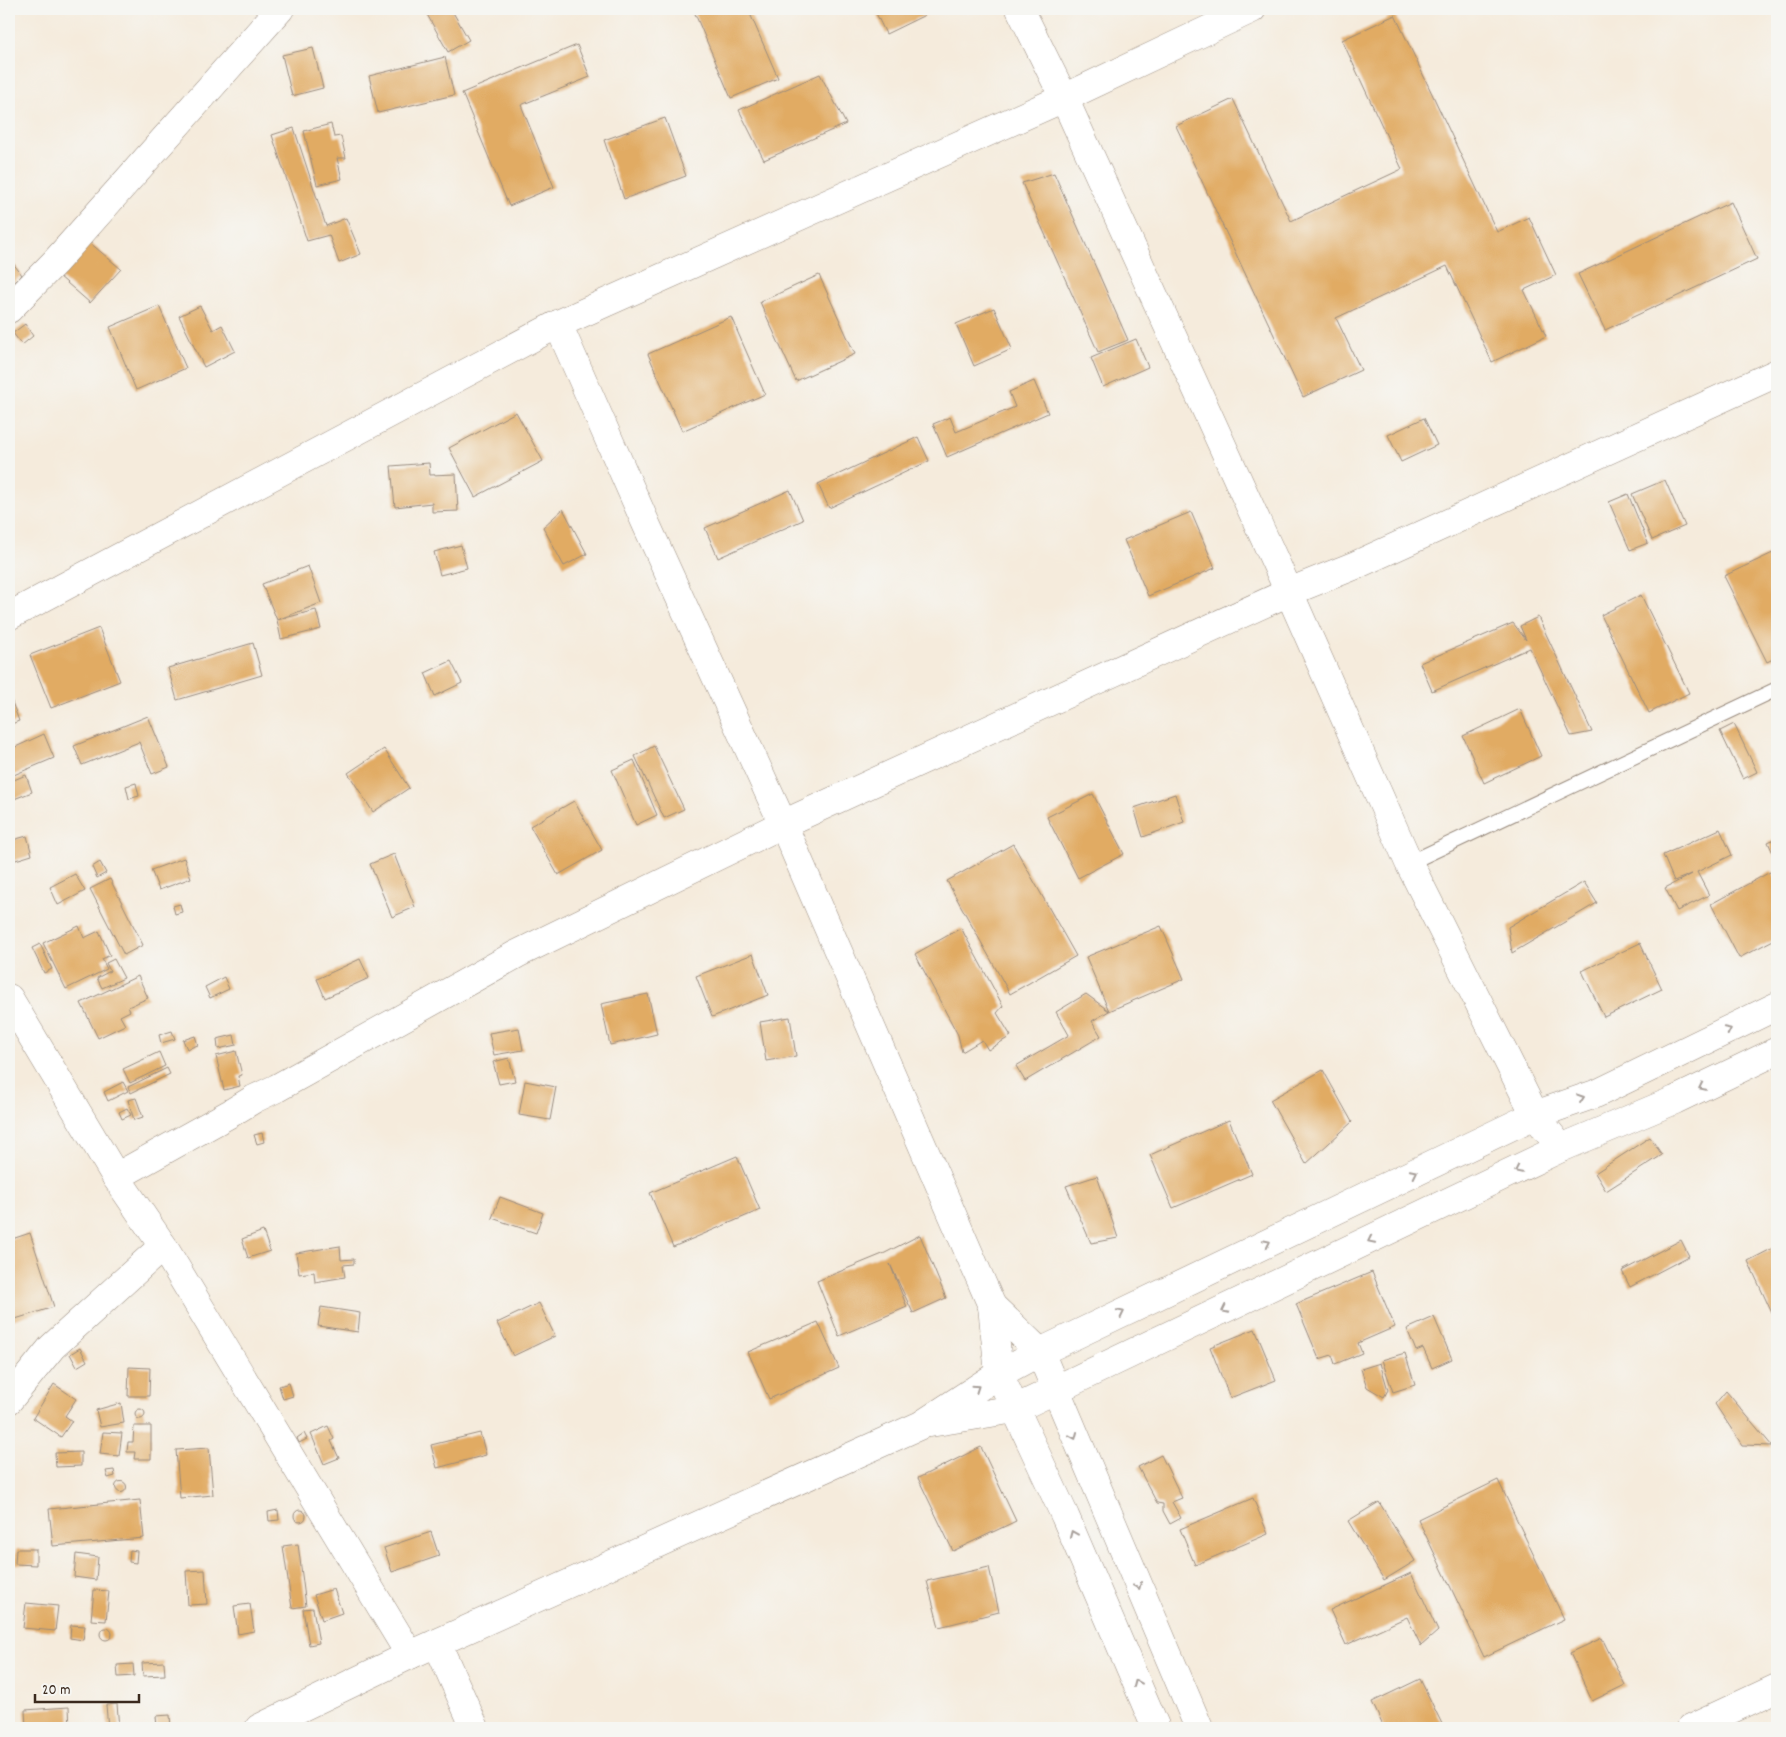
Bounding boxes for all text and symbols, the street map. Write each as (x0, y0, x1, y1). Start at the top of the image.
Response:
one-way arrow (1723, 1026, 1732, 1036)
one-way arrow (1698, 1081, 1707, 1091)
one-way arrow (1576, 1094, 1585, 1104)
one-way arrow (1514, 1163, 1523, 1173)
one-way arrow (1408, 1169, 1417, 1179)
one-way arrow (1367, 1234, 1376, 1244)
one-way arrow (1262, 1239, 1271, 1249)
one-way arrow (1221, 1304, 1230, 1314)
one-way arrow (1115, 1310, 1124, 1320)
one-way arrow (971, 1385, 980, 1394)
one-way arrow (1068, 1431, 1079, 1440)
one-way arrow (1068, 1530, 1079, 1539)
one-way arrow (1132, 1581, 1143, 1590)
scale bar (35, 1672, 139, 1704)
text: 20 m (42, 1680, 70, 1702)
one-way arrow (1133, 1680, 1143, 1688)

